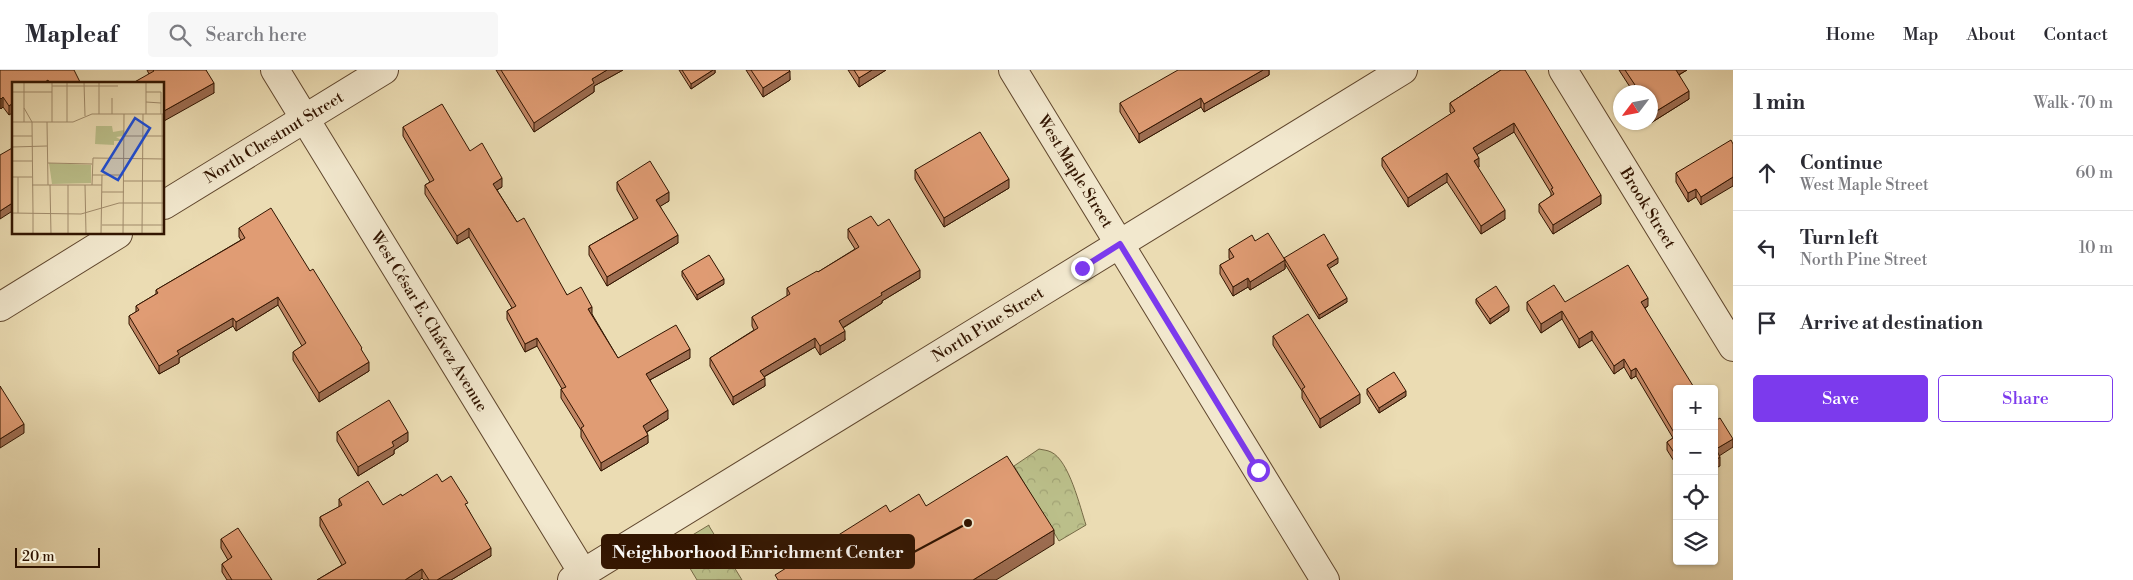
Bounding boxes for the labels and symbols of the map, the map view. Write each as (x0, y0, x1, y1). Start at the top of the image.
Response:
inset map (12, 82, 165, 235)
north arrow (1613, 85, 1658, 130)
street label: North Chestnut Street (201, 87, 347, 188)
street label: West Maple Street (1032, 110, 1117, 232)
street label: Brook Street (1615, 163, 1680, 252)
street label: West César E. Chávez Avenue (366, 227, 492, 416)
route end (1071, 257, 1094, 280)
street label: North Pine Street (928, 283, 1048, 367)
route start (1247, 459, 1270, 482)
callout: Neighborhood Enrichment Center (602, 535, 914, 568)
text: Neighborhood Enrichment Center (612, 541, 904, 564)
scale bar (15, 545, 100, 568)

